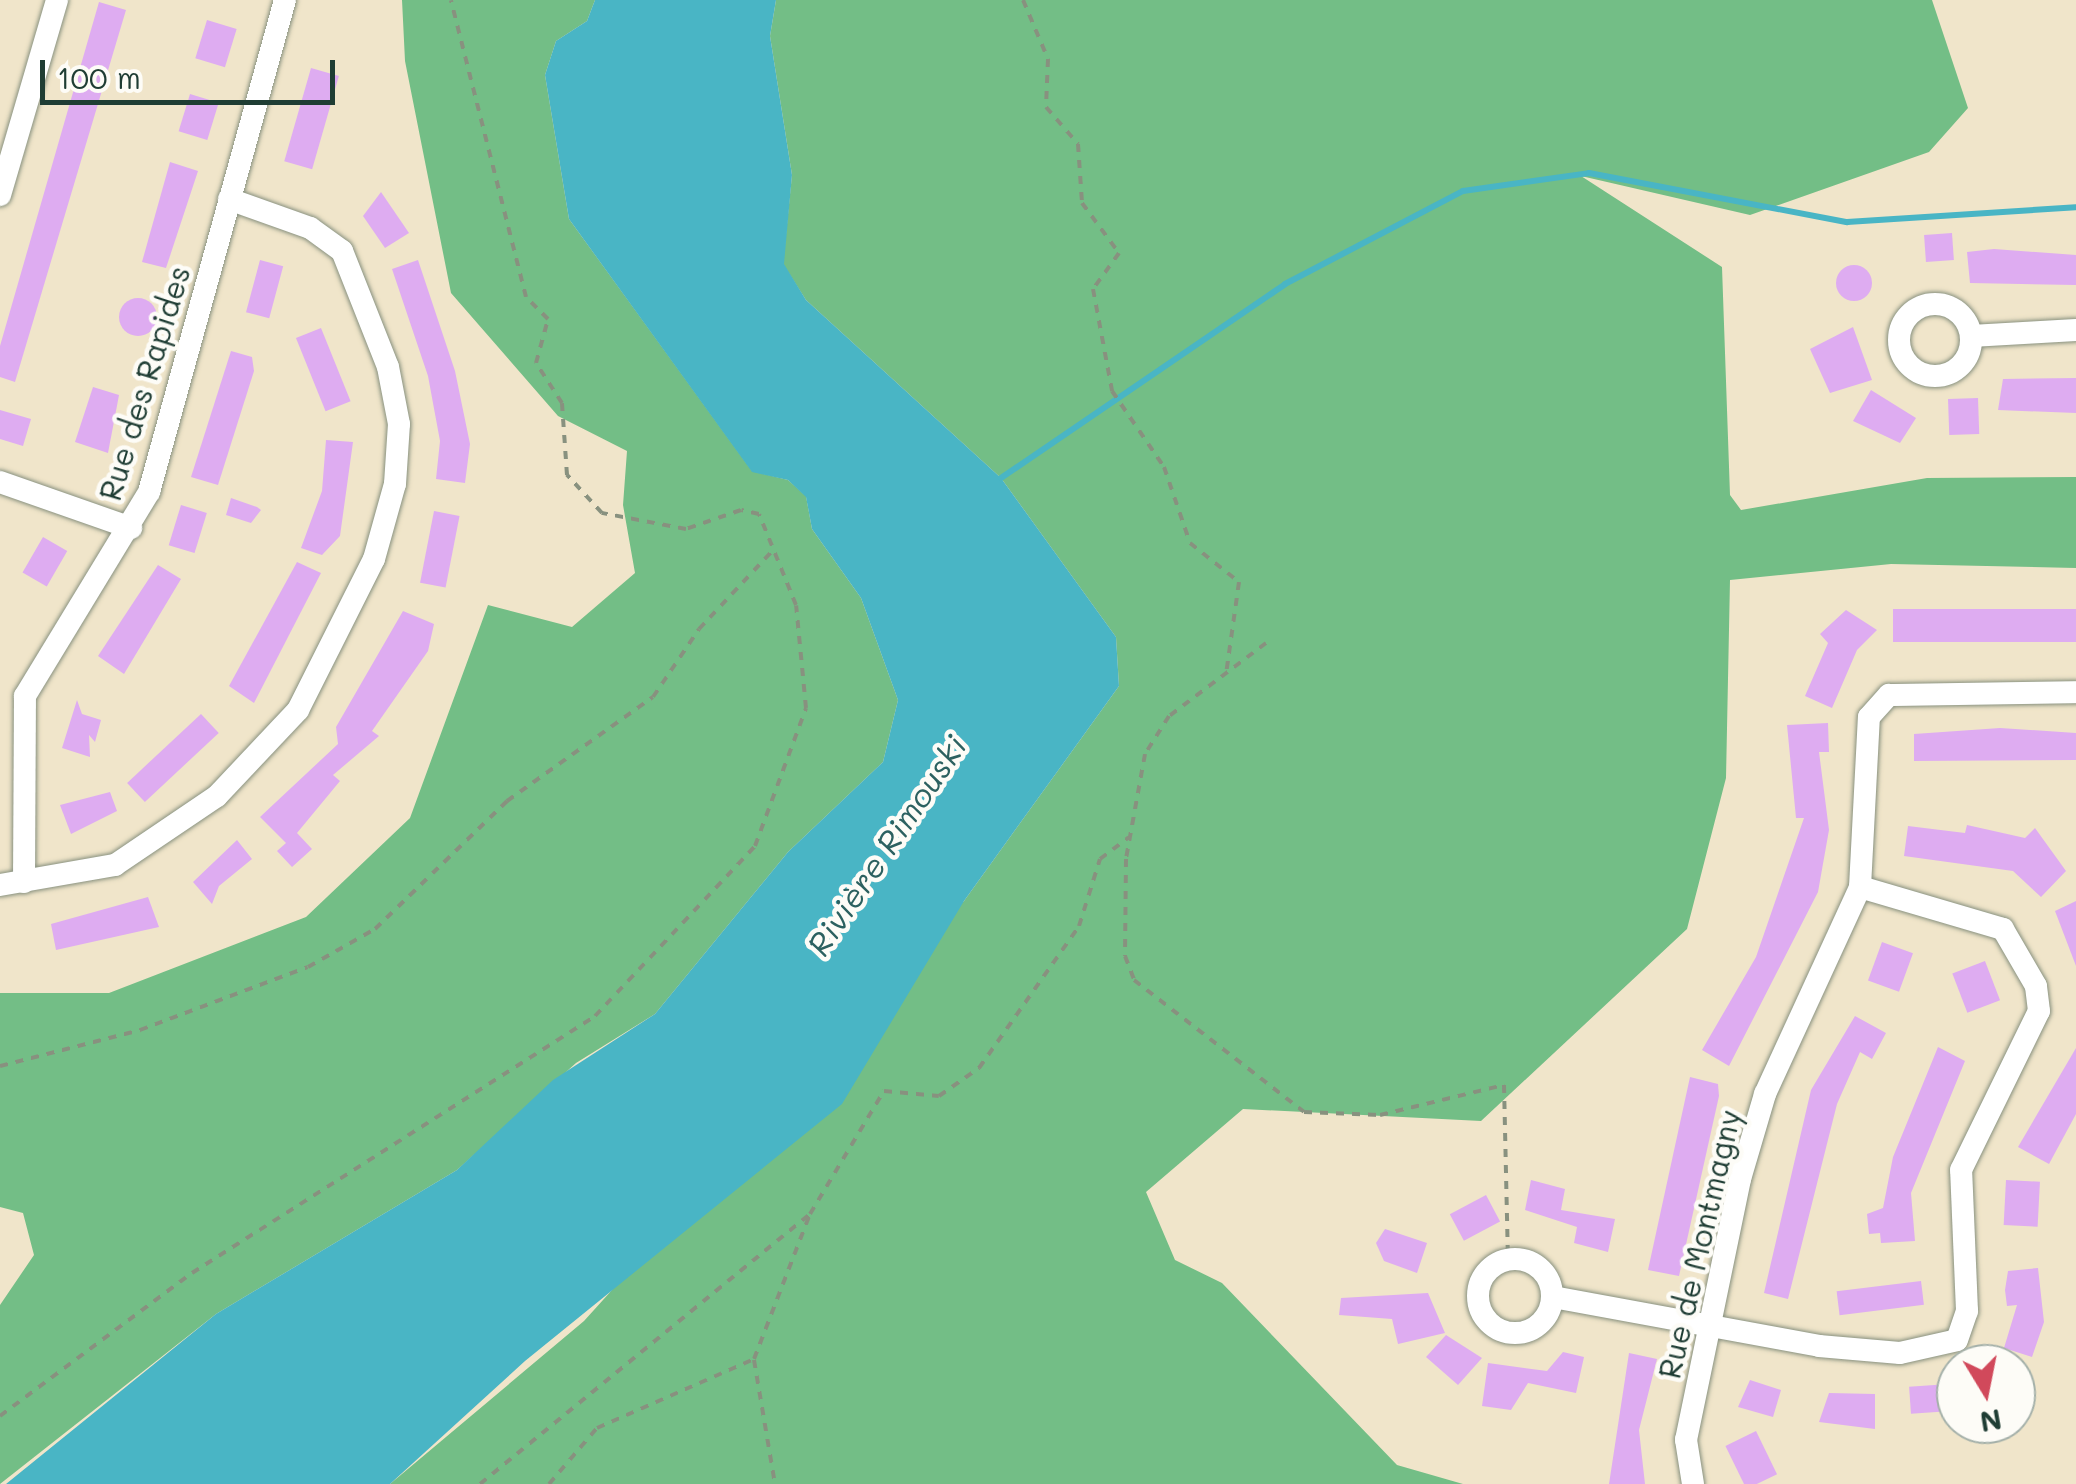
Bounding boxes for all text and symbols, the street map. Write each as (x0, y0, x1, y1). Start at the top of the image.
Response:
scale bar (45, 40, 340, 102)
text: 100 m (57, 57, 141, 97)
street label: Rue des Rapides (91, 261, 197, 505)
water label: Rivière Rimouski (798, 727, 974, 963)
street label: Rue de Montmagny (1651, 1106, 1747, 1382)
north arrow (1936, 1344, 2036, 1444)
text: N (1977, 1402, 2004, 1441)

